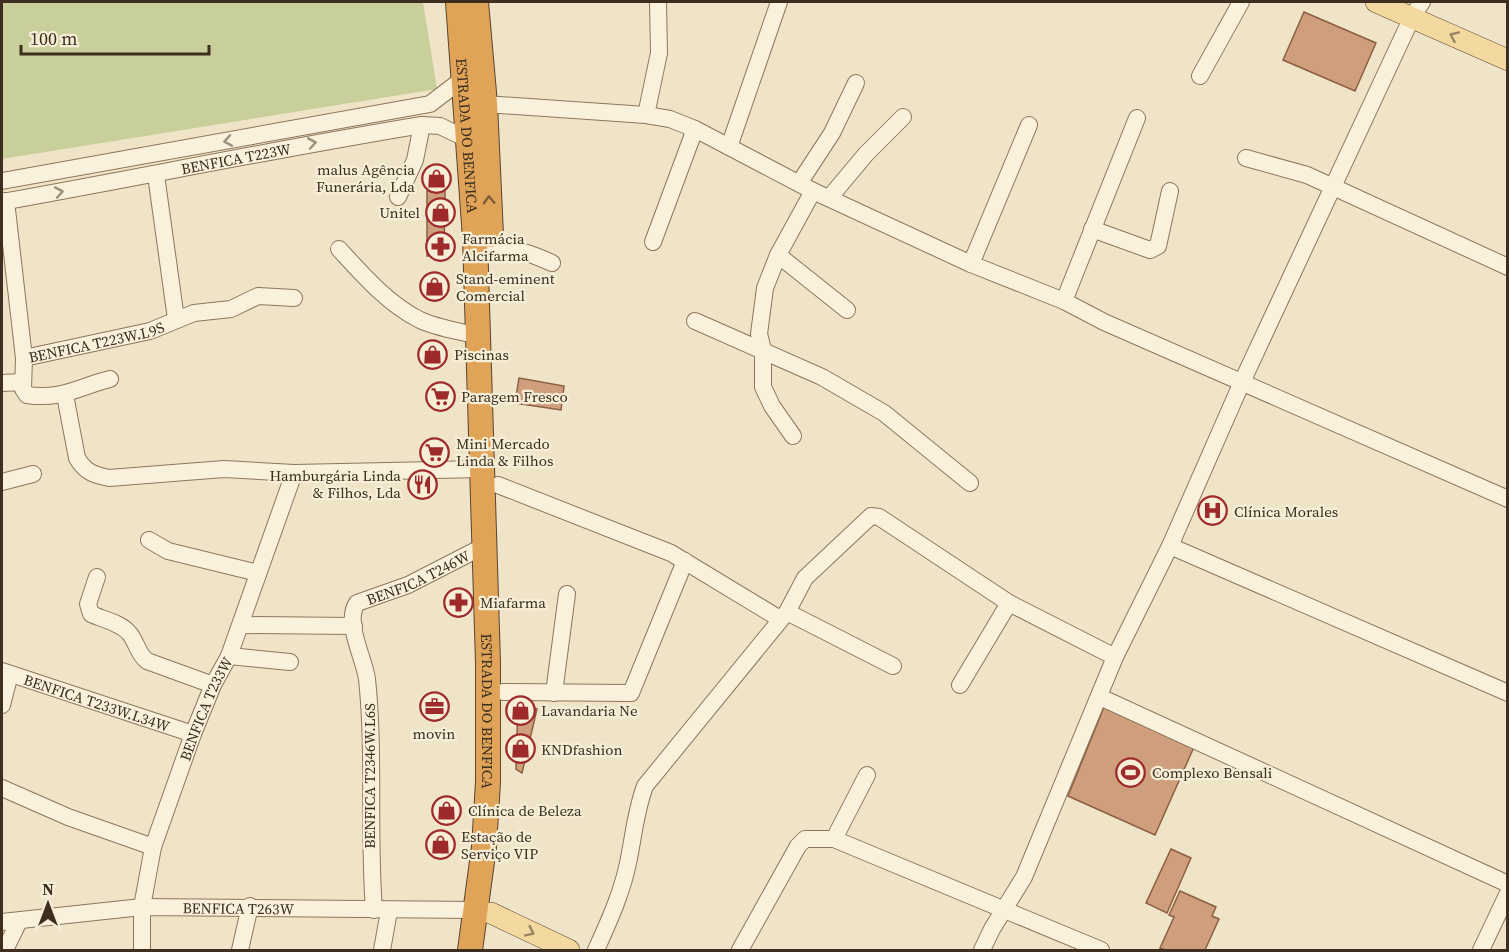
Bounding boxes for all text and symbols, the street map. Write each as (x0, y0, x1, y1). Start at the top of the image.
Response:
scale bar (21, 18, 208, 56)
text: 100 m (30, 26, 77, 51)
one-way arrow (1450, 32, 1461, 44)
street label: ESTRADA DO BENFICA (452, 57, 484, 214)
one-way arrow (223, 134, 233, 147)
one-way arrow (307, 137, 317, 150)
street label: BENFICA T223W (179, 138, 293, 179)
place label: malus Agência Funerária, Lda (316, 159, 415, 197)
shop icon: malus Agência Funerária, Lda (420, 162, 452, 194)
one-way arrow (54, 186, 64, 198)
shop icon: Unitel (425, 196, 457, 228)
one-way arrow (483, 196, 496, 205)
place label: Unitel (379, 202, 421, 223)
place label: Farmácia Alcifarma (462, 228, 529, 266)
pharmacy icon: Farmácia Alcifarma (425, 231, 457, 263)
place label: Stand-eminent Comercial (456, 268, 555, 306)
shop icon: Stand-eminent Comercial (419, 271, 451, 303)
street label: BENFICA T223W.L9S (27, 316, 168, 367)
shop icon: Piscinas (417, 338, 449, 370)
place label: Piscinas (454, 344, 509, 365)
supermarket icon: Paragem Fresco (424, 380, 456, 412)
place label: Paragem Fresco (461, 386, 568, 407)
place label: Mini Mercado Linda & Filhos (456, 433, 554, 471)
supermarket icon: Mini Mercado Linda & Filhos (419, 436, 451, 468)
place label: Hamburgária Linda & Filhos, Lda (269, 465, 401, 503)
restaurant icon: Hamburgária Linda & Filhos, Lda (406, 468, 438, 500)
hospital icon: Clínica Morales (1197, 495, 1229, 527)
place label: Clínica Morales (1234, 501, 1338, 522)
street label: BENFICA T246W (363, 544, 474, 609)
pharmacy icon: Miafarma (443, 586, 475, 618)
place label: Miafarma (480, 592, 546, 613)
street label: ESTRADA DO BENFICA (477, 633, 499, 790)
street label: BENFICA T233W (174, 652, 237, 764)
street label: BENFICA T233W.L34W (21, 668, 173, 736)
office icon: movin (418, 690, 450, 722)
shop icon: Lavandaria Ne (504, 694, 536, 726)
place label: Lavandaria Ne (541, 700, 638, 721)
street label: BENFICA T2346W.L6S (359, 703, 380, 849)
place label: movin (413, 723, 455, 744)
shop icon: KNDfashion (504, 733, 536, 765)
place label: KNDfashion (541, 739, 623, 760)
sports icon: Complexo Bensali (1115, 756, 1147, 788)
place label: Complexo Bensali (1152, 762, 1272, 783)
shop icon: Clínica de Beleza (431, 794, 463, 826)
place label: Clínica de Beleza (468, 800, 582, 821)
place label: Estação de Serviço VIP (461, 826, 538, 864)
shop icon: Estação de Serviço VIP (424, 829, 456, 861)
north arrow (18, 874, 78, 934)
text: N (42, 878, 54, 900)
street label: BENFICA T263W (182, 897, 295, 919)
one-way arrow (523, 924, 534, 936)

